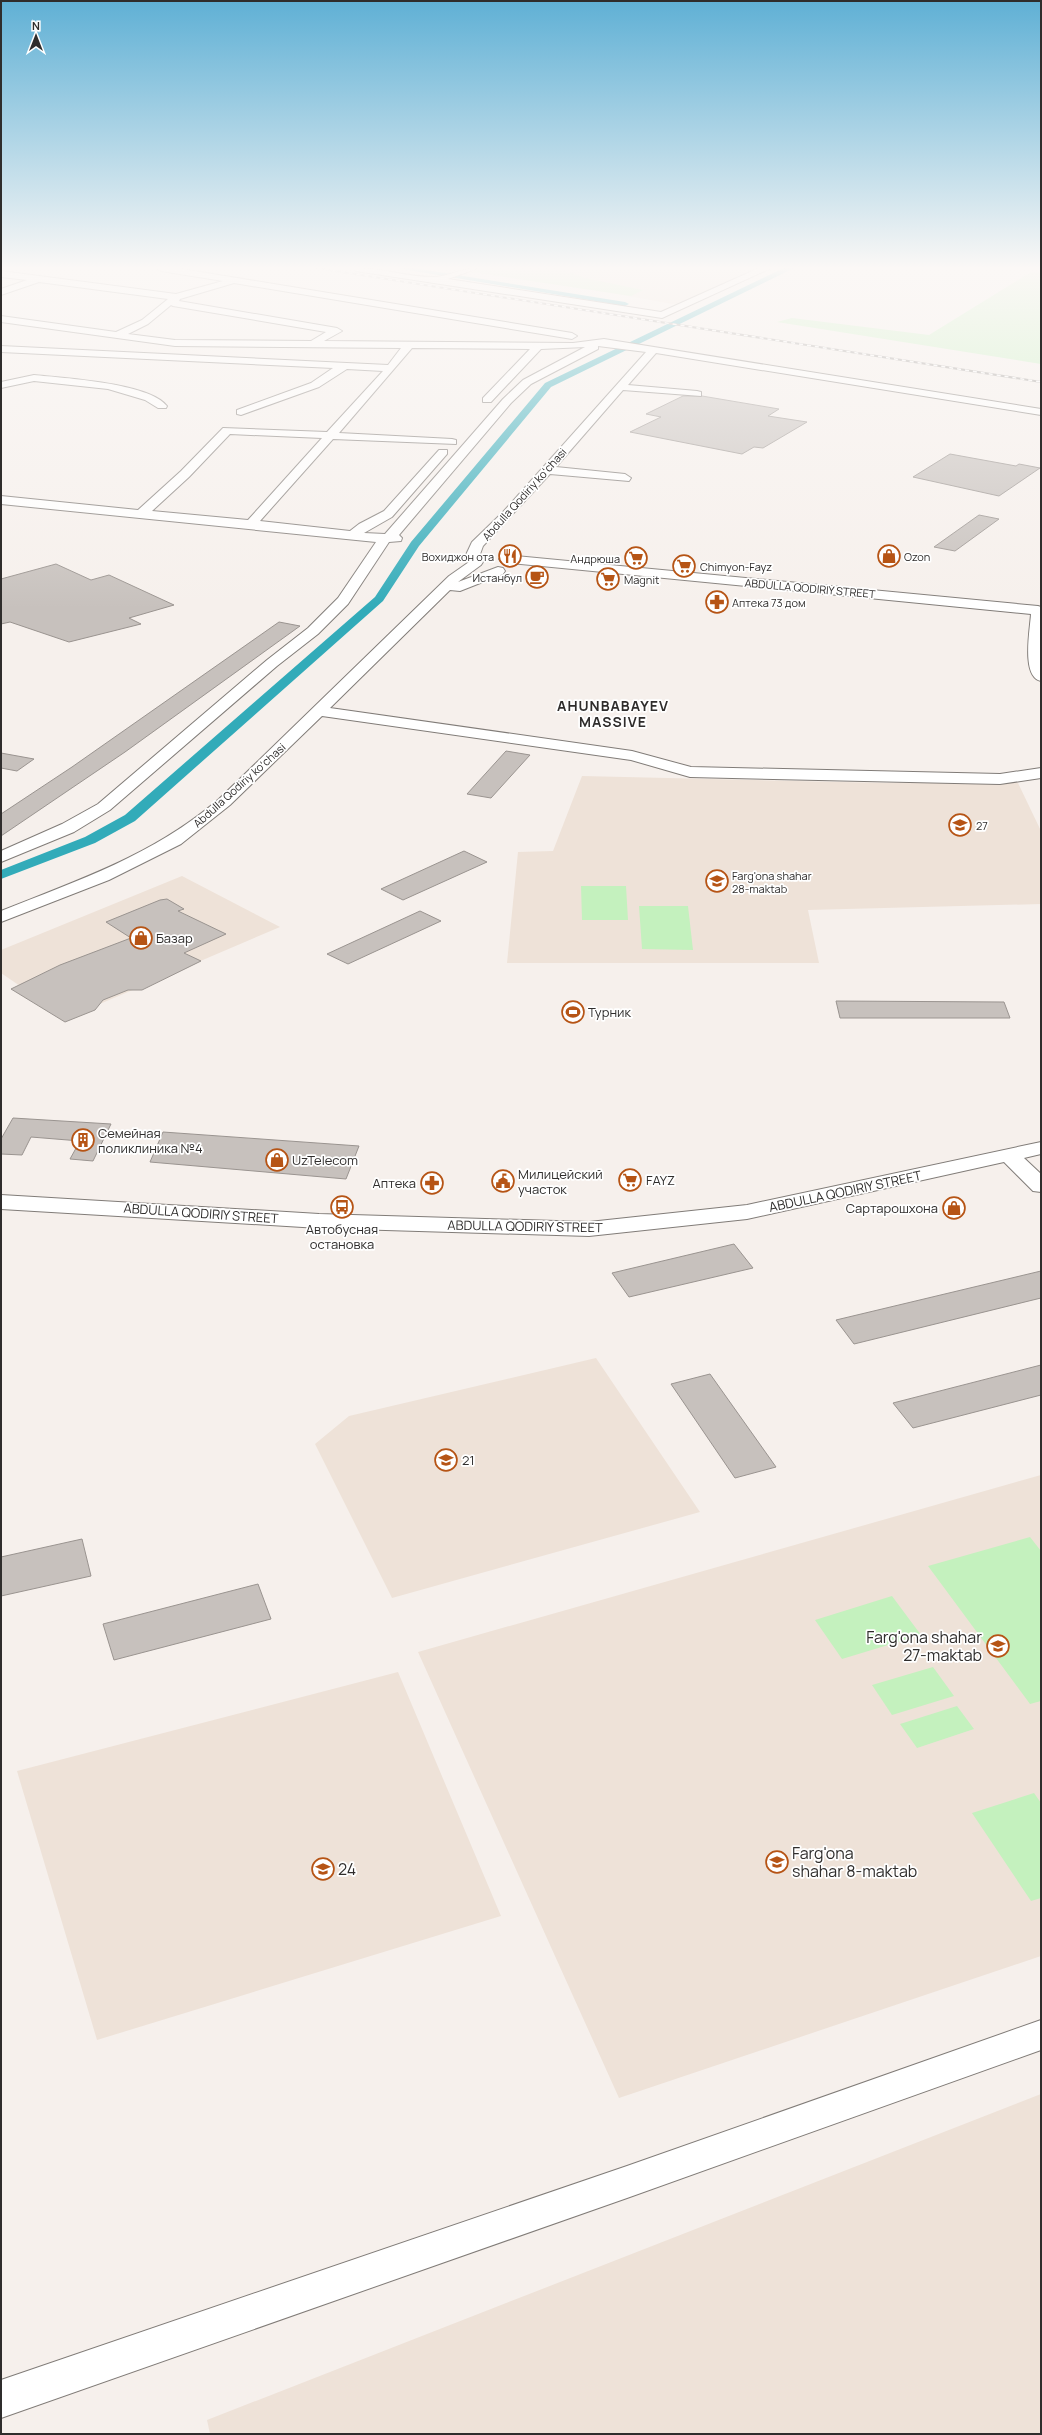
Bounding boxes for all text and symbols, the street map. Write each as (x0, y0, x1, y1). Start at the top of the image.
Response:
north arrow (16, 16, 56, 56)
text: N (32, 18, 40, 33)
street label: Abdulla Qodiriy koʻchasi (478, 445, 570, 543)
restaurant icon: Вохиджон ота (497, 543, 523, 569)
shop icon: Ozon (876, 543, 902, 569)
supermarket icon: Андрюша (623, 545, 649, 571)
place label: Вохиджон ота (422, 549, 494, 564)
place label: Ozon (904, 549, 930, 564)
place label: Андрюша (570, 551, 620, 566)
supermarket icon: Chimyon-Fayz (671, 553, 697, 579)
place label: Chimyon-Fayz (700, 559, 772, 574)
cafe icon: Истанбул (524, 564, 550, 590)
supermarket icon: Magnit (595, 566, 621, 592)
place label: Истанбул (472, 570, 522, 585)
place label: Magnit (624, 572, 659, 587)
street label: ABDULLA QODIRIY STREET (744, 575, 877, 601)
pharmacy icon: Аптека 73 дом (704, 589, 730, 615)
place label: Аптека 73 дом (732, 595, 806, 610)
district label: AHUNBABAYEV MASSIVE (557, 696, 669, 731)
street label: Abdulla Qodiriy koʻchasi (190, 739, 288, 831)
school or university icon: 27 (947, 812, 973, 838)
place label: 27 (976, 818, 988, 833)
school or university icon: Farg'ona shahar 28-maktab (704, 868, 730, 894)
place label: Farg'ona shahar 28-maktab (732, 868, 812, 896)
shop icon: Базар (128, 925, 154, 951)
place label: Базар (156, 929, 193, 947)
sports icon: Турник (560, 999, 586, 1025)
place label: Турник (588, 1003, 631, 1021)
place label: Семейная поликлиника №4 (98, 1124, 203, 1157)
building icon: Семейная поликлиника №4 (70, 1127, 96, 1153)
shop icon: UzTelecom (264, 1147, 290, 1173)
place label: UzTelecom (292, 1151, 358, 1169)
place label: Милицейский участок (518, 1165, 603, 1198)
street label: ABDULLA QODIRIY STREET (767, 1166, 923, 1216)
supermarket icon: FAYZ (617, 1167, 643, 1193)
public building icon: Милицейский участок (490, 1168, 516, 1194)
pharmacy icon: Аптека (419, 1170, 445, 1196)
place label: FAYZ (646, 1171, 675, 1189)
place label: Аптека (373, 1174, 416, 1192)
bus stop icon: Автобусная остановка (329, 1194, 355, 1220)
shop icon: Сартарошхона (941, 1195, 967, 1221)
street label: ABDULLA QODIRIY STREET (123, 1199, 279, 1227)
place label: Сартарошхона (846, 1199, 938, 1217)
street label: ABDULLA QODIRIY STREET (447, 1216, 603, 1236)
place label: Автобусная остановка (306, 1220, 378, 1253)
school or university icon: 21 (433, 1447, 459, 1473)
place label: 21 (462, 1451, 474, 1469)
place label: Farg'ona shahar 27-maktab (866, 1626, 982, 1666)
school or university icon: Farg'ona shahar 27-maktab (985, 1633, 1011, 1659)
place label: Farg'ona shahar 8-maktab (792, 1842, 917, 1882)
school or university icon: Farg'ona shahar 8-maktab (764, 1849, 790, 1875)
school or university icon: 24 (310, 1856, 336, 1882)
place label: 24 (338, 1858, 356, 1880)

